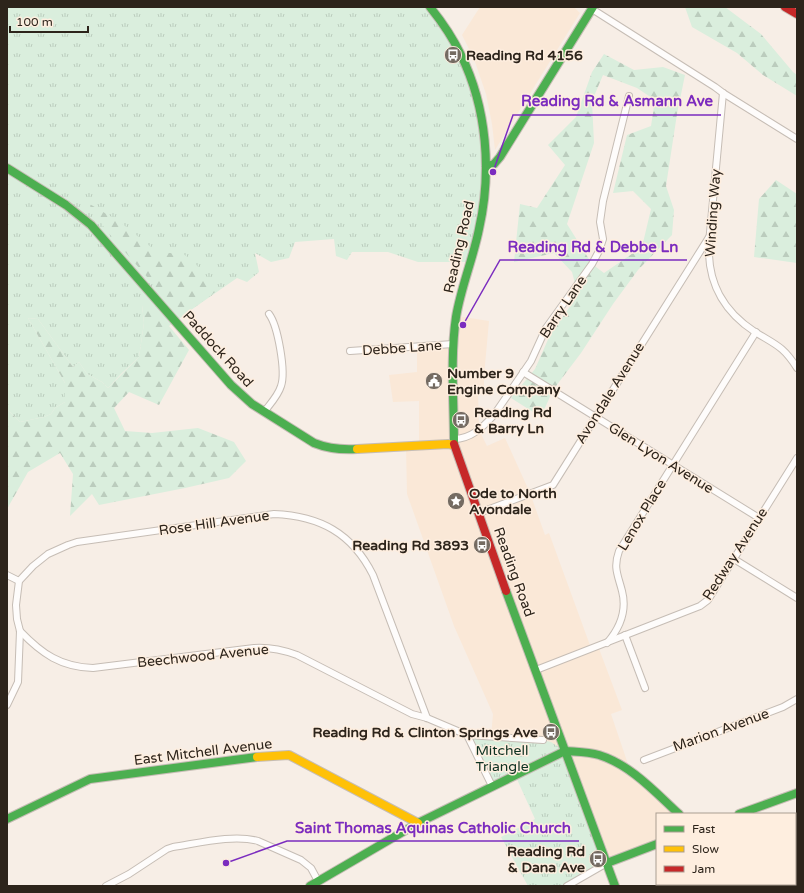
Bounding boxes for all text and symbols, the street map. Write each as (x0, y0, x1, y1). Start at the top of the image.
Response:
scale bar (10, 8, 88, 34)
text: 100 m (16, 15, 53, 29)
bus stop icon: Reading Rd 4156 (443, 45, 463, 65)
place label: Reading Rd 4156 (466, 47, 583, 64)
callout: Reading Rd & Asmann Ave (513, 88, 721, 115)
text: Reading Rd & Asmann Ave (521, 92, 713, 111)
street label: Winding Way (701, 168, 725, 258)
street label: Reading Road (440, 199, 478, 295)
callout: Reading Rd & Debbe Ln (500, 233, 687, 260)
text: Reading Rd & Debbe Ln (508, 238, 678, 257)
street label: Barry Lane (536, 272, 590, 342)
street label: Paddock Road (179, 307, 257, 391)
street label: Debbe Lane (362, 337, 442, 359)
street label: Avondale Avenue (572, 339, 648, 447)
place label: Number 9 Engine Company (447, 365, 561, 398)
public building icon: Number 9 Engine Company (424, 371, 444, 391)
place label: Reading Rd & Barry Ln (474, 404, 552, 437)
bus stop icon: Reading Rd & Barry Ln (451, 410, 471, 430)
street label: Glen Lyon Avenue (605, 419, 717, 497)
street label: Lenox Place (614, 476, 670, 554)
place label: Ode to North Avondale (469, 485, 557, 518)
place icon: Ode to North Avondale (446, 491, 466, 511)
street label: Redway Avenue (699, 505, 771, 603)
street label: Rose Hill Avenue (158, 507, 270, 539)
street label: Reading Road (490, 525, 538, 619)
bus stop icon: Reading Rd 3893 (472, 535, 492, 555)
place label: Reading Rd 3893 (352, 537, 469, 554)
street label: Beechwood Avenue (137, 641, 270, 671)
street label: Marion Avenue (671, 705, 771, 755)
bus stop icon: Reading Rd & Clinton Springs Ave (541, 722, 561, 742)
place label: Reading Rd & Clinton Springs Ave (313, 724, 538, 741)
street label: East Mitchell Avenue (133, 735, 273, 769)
park label: Mitchell Triangle (475, 742, 529, 775)
legend (656, 813, 796, 885)
callout: Saint Thomas Aquinas Catholic Church (287, 814, 579, 841)
text: Saint Thomas Aquinas Catholic Church (295, 819, 571, 838)
text: Fast (692, 822, 716, 836)
text: Slow (692, 842, 719, 856)
place label: Reading Rd & Dana Ave (507, 843, 585, 876)
bus stop icon: Reading Rd & Dana Ave (588, 849, 608, 869)
text: Jam (692, 862, 715, 876)

